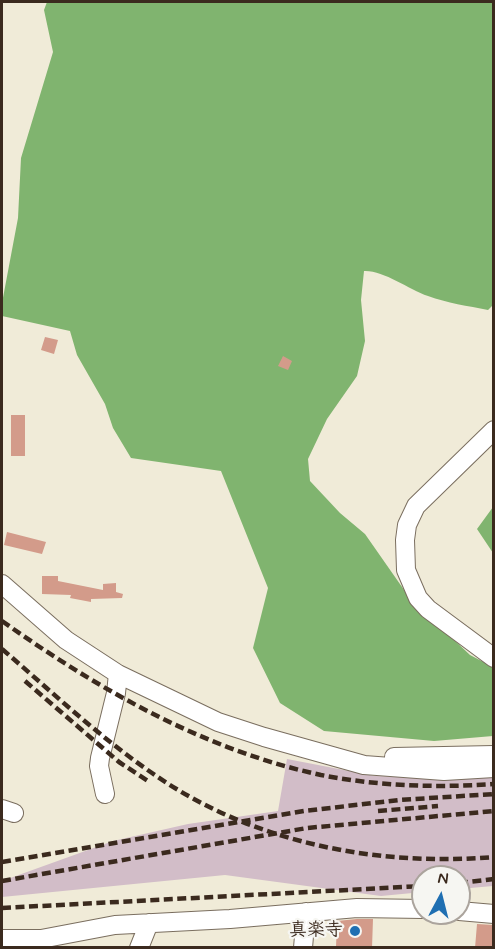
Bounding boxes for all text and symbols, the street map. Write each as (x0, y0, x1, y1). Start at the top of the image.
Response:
north arrow (411, 865, 471, 925)
text: N (436, 868, 450, 890)
place label: 真楽寺 (289, 920, 343, 942)
marker: 真楽寺 (348, 924, 362, 938)

